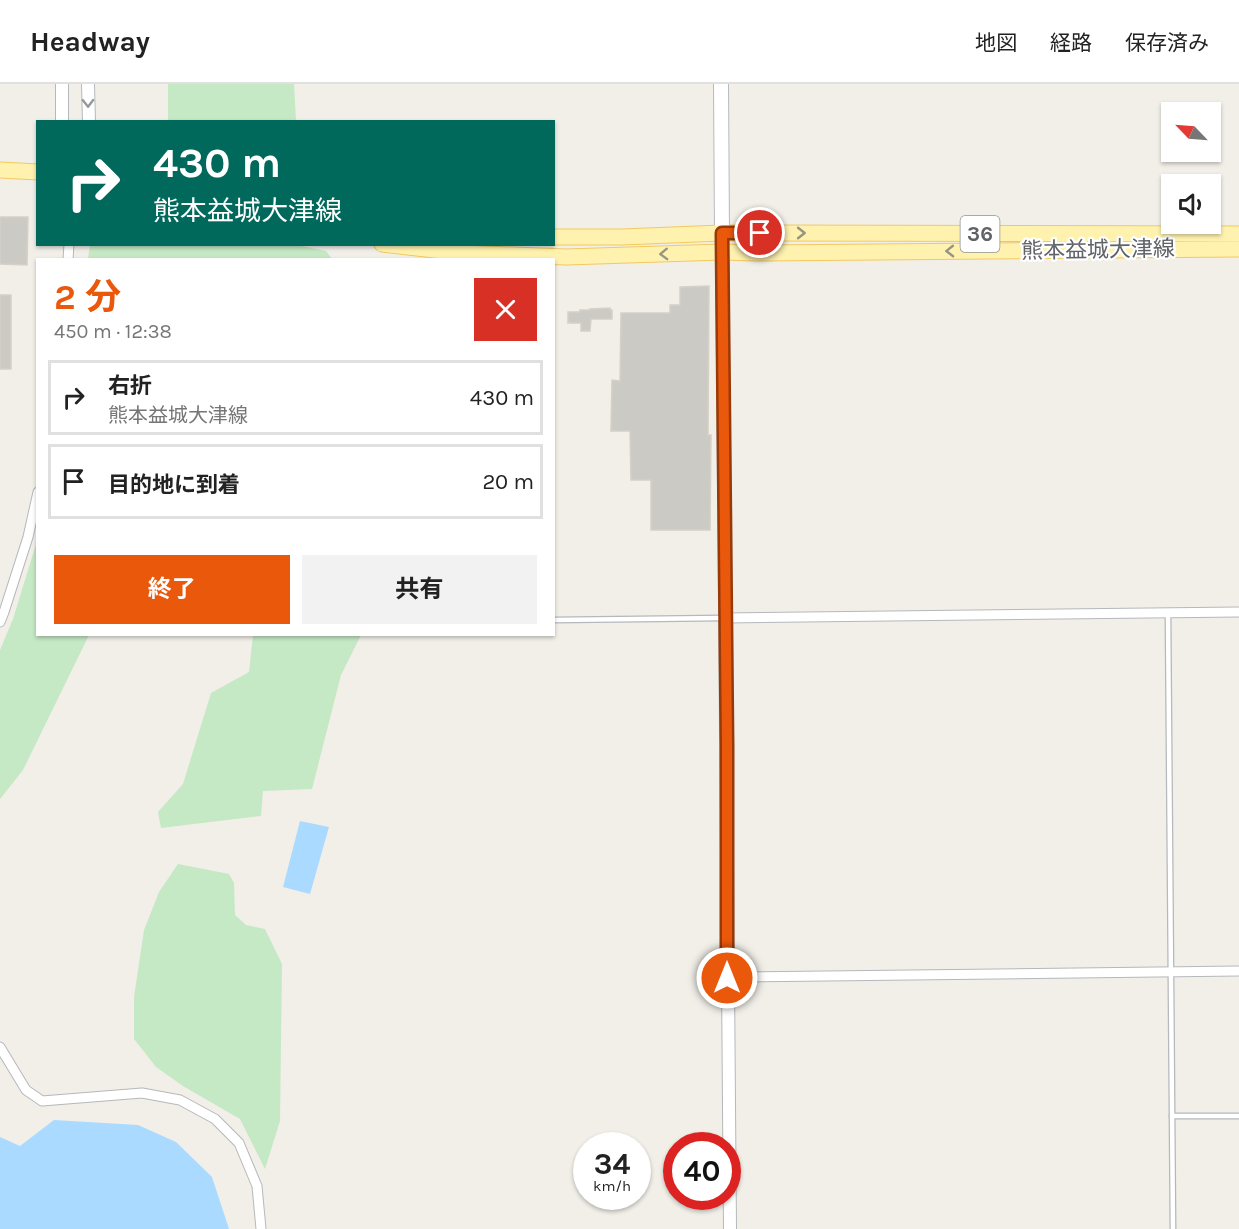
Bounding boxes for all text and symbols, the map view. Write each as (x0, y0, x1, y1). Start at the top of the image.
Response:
text: Headway (30, 25, 150, 58)
text: 地図 (975, 31, 1017, 55)
text: 経路 (1050, 31, 1092, 55)
text: 保存済み (1125, 31, 1209, 55)
one-way arrow (82, 98, 94, 107)
north arrow (1161, 102, 1221, 162)
map controls (1161, 102, 1221, 234)
text: 430 m (153, 138, 281, 188)
icon: right (54, 144, 132, 222)
button: sound (1161, 174, 1221, 234)
text: 熊本益城大津線 (153, 195, 342, 227)
pin (734, 207, 785, 258)
icon: arrive (743, 216, 776, 249)
road number: 36 (960, 216, 1000, 252)
one-way arrow (797, 227, 806, 239)
street label: 熊本益城大津線 (1021, 236, 1175, 264)
one-way arrow (945, 245, 954, 257)
one-way arrow (659, 248, 668, 260)
text: 2 分 (54, 276, 121, 318)
button: close (474, 278, 537, 341)
text: 450 m · 12:38 (54, 320, 172, 343)
text: 右折 (108, 373, 152, 399)
icon: right (57, 381, 90, 414)
text: 430 m (470, 385, 534, 411)
text: 熊本益城大津線 (108, 404, 248, 427)
icon: arrive (57, 465, 90, 498)
text: 20 m (482, 469, 534, 495)
text: 目的地に到着 (108, 472, 240, 498)
button: 終了 (54, 555, 290, 624)
button: 共有 (302, 555, 537, 624)
position arrow (695, 946, 759, 1010)
speed limit sign: 40 (663, 1132, 741, 1210)
text: 34 (594, 1146, 630, 1182)
text: km/h (593, 1177, 631, 1195)

